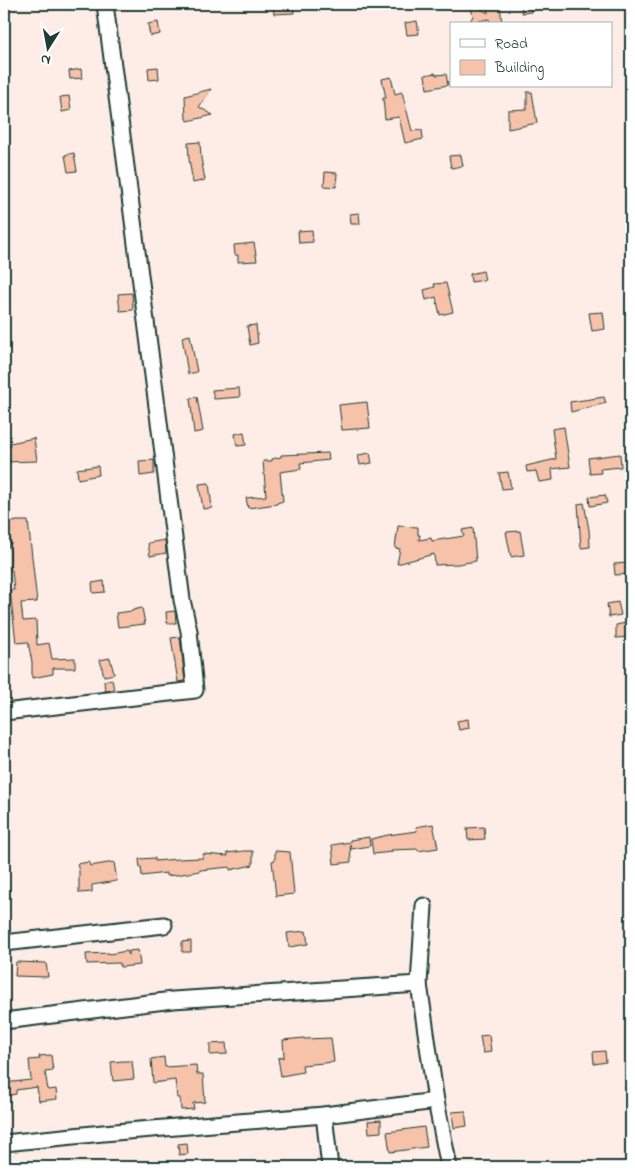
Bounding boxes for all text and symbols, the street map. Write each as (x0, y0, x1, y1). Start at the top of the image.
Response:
north arrow (22, 22, 72, 72)
legend (450, 22, 612, 88)
text: Road (495, 33, 528, 55)
text: N (39, 48, 52, 70)
text: Building (494, 57, 544, 80)

